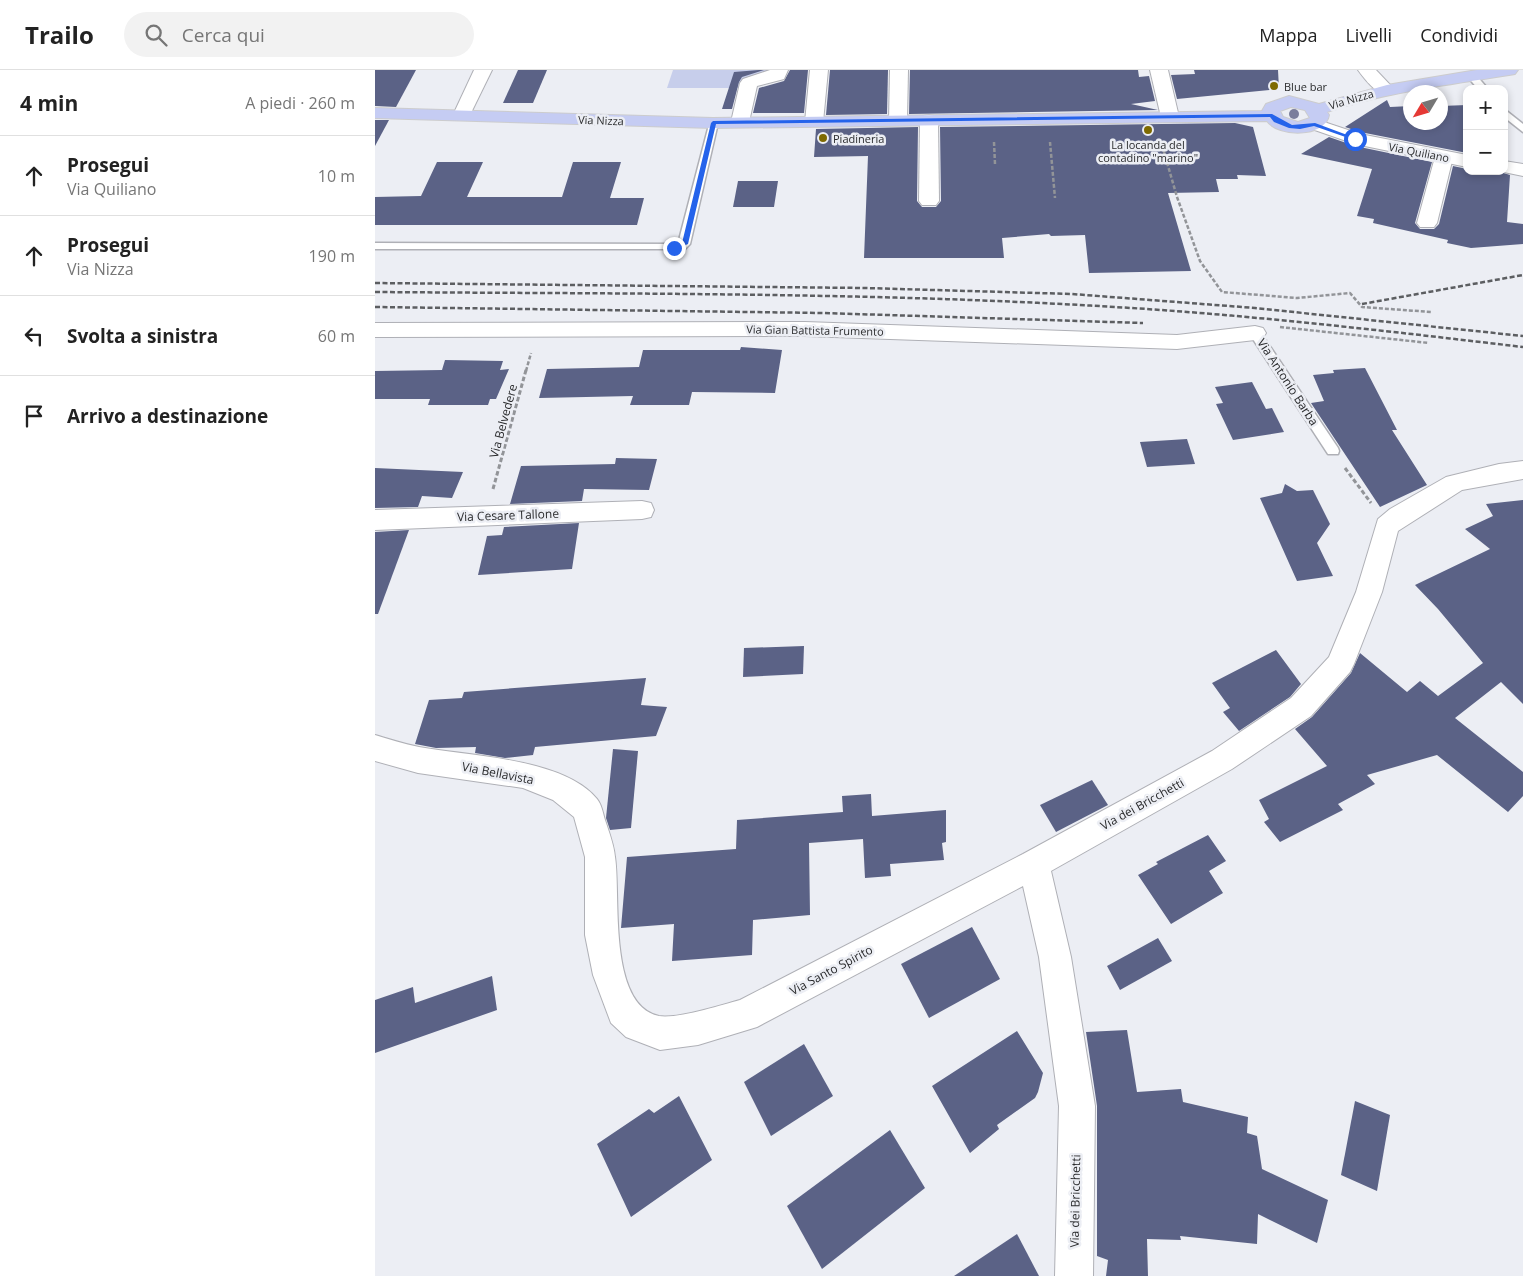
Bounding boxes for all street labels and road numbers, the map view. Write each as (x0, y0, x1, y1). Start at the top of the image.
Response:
street label: Via Nizza (1327, 85, 1375, 113)
street label: Via Nizza (578, 112, 624, 128)
street label: Via Quiliano (1387, 139, 1451, 165)
street label: Via Gian Battista Frumento (746, 321, 884, 339)
street label: Via Antonio Barba (1254, 335, 1322, 429)
street label: Via Belvedere (485, 382, 521, 460)
street label: Via Cesare Tallone (457, 505, 560, 525)
street label: Via Bellavista (461, 758, 535, 788)
street label: Via dei Bricchetti (1097, 774, 1187, 834)
street label: Via Santo Spirito (787, 941, 875, 999)
street label: Via dei Bricchetti (1066, 1154, 1084, 1248)

